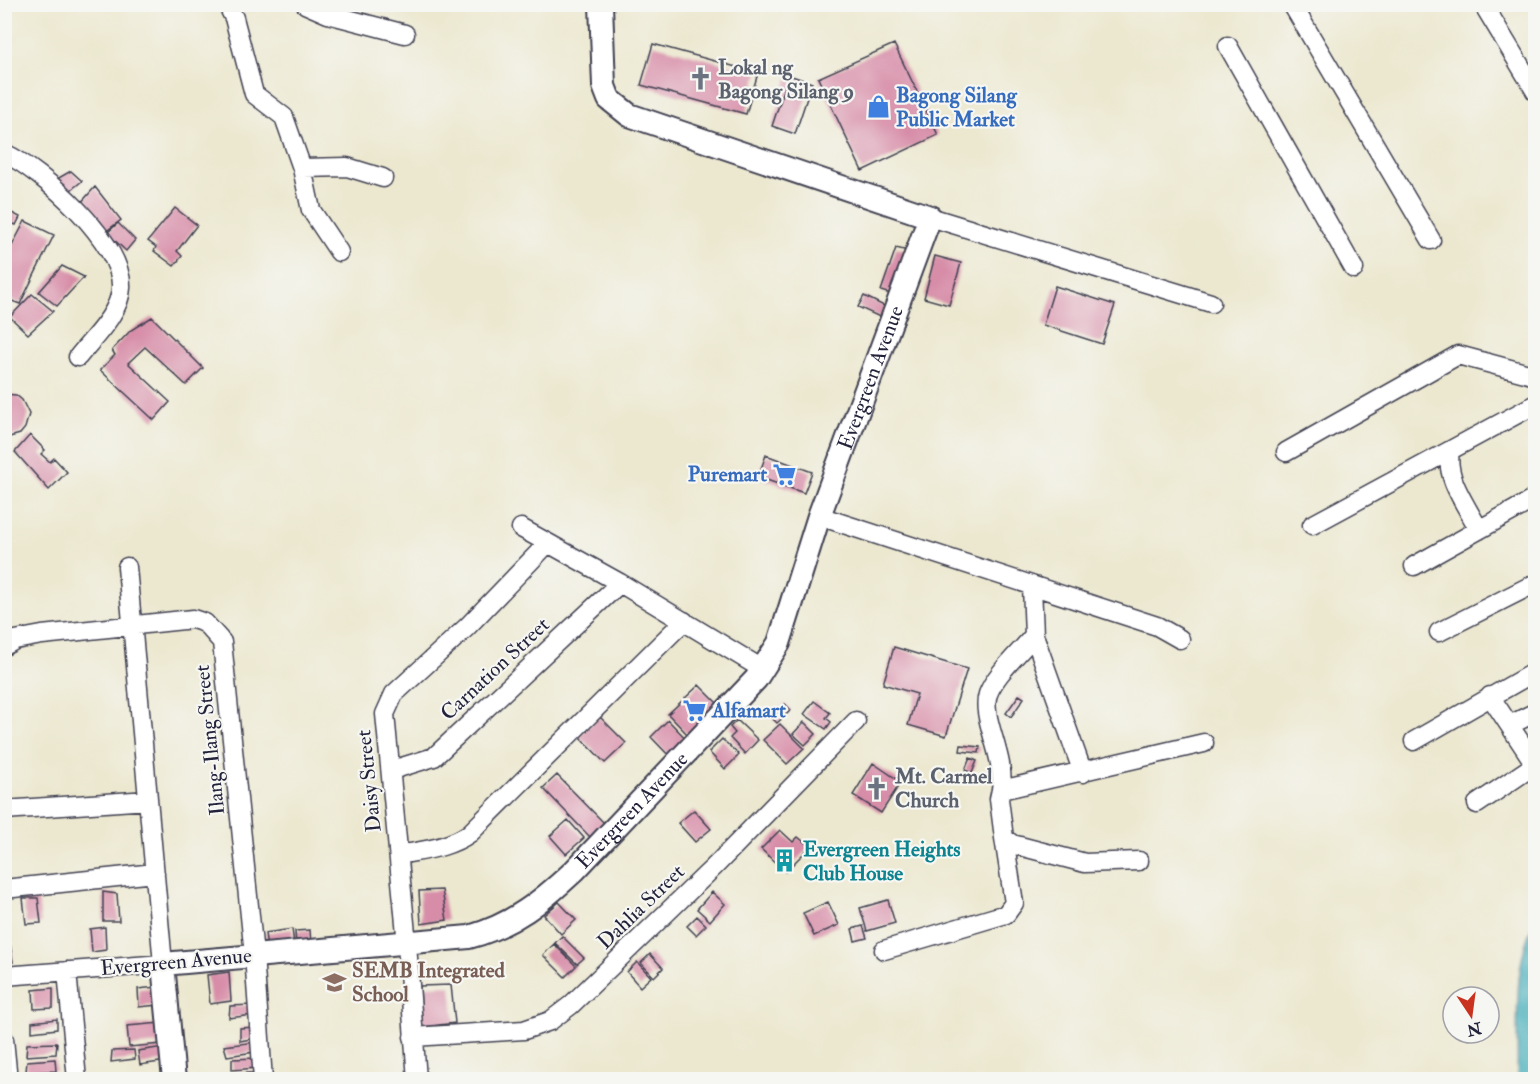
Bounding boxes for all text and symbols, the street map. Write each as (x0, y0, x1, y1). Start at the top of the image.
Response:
place label: Lokal ng Bagong Silang 9 (718, 54, 854, 105)
church icon: Lokal ng Bagong Silang 9 (687, 66, 713, 92)
place label: Bagong Silang Public Market (896, 82, 1017, 133)
shop icon: Bagong Silang Public Market (865, 94, 891, 120)
street label: Evergreen Avenue (831, 302, 909, 454)
place label: Puremart (688, 461, 767, 488)
supermarket icon: Puremart (772, 461, 798, 487)
street label: Carnation Street (435, 611, 555, 726)
street label: Ilang-Ilang Street (189, 663, 231, 817)
supermarket icon: Alfamart (681, 697, 707, 723)
place label: Alfamart (711, 697, 786, 724)
street label: Daisy Street (350, 728, 388, 834)
street label: Evergreen Avenue (570, 746, 694, 875)
place label: Mt. Carmel Church (894, 763, 993, 814)
church icon: Mt. Carmel Church (864, 775, 890, 801)
place label: Evergreen Heights Club House (803, 836, 961, 887)
building icon: Evergreen Heights Club House (772, 848, 798, 874)
street label: Dahlia Street (592, 858, 691, 955)
street label: Evergreen Avenue (99, 942, 253, 982)
place label: SEMB Integrated School (352, 957, 505, 1008)
school or university icon: SEMB Integrated School (321, 969, 347, 995)
north arrow (1441, 985, 1501, 1045)
text: N (1464, 1017, 1484, 1040)

